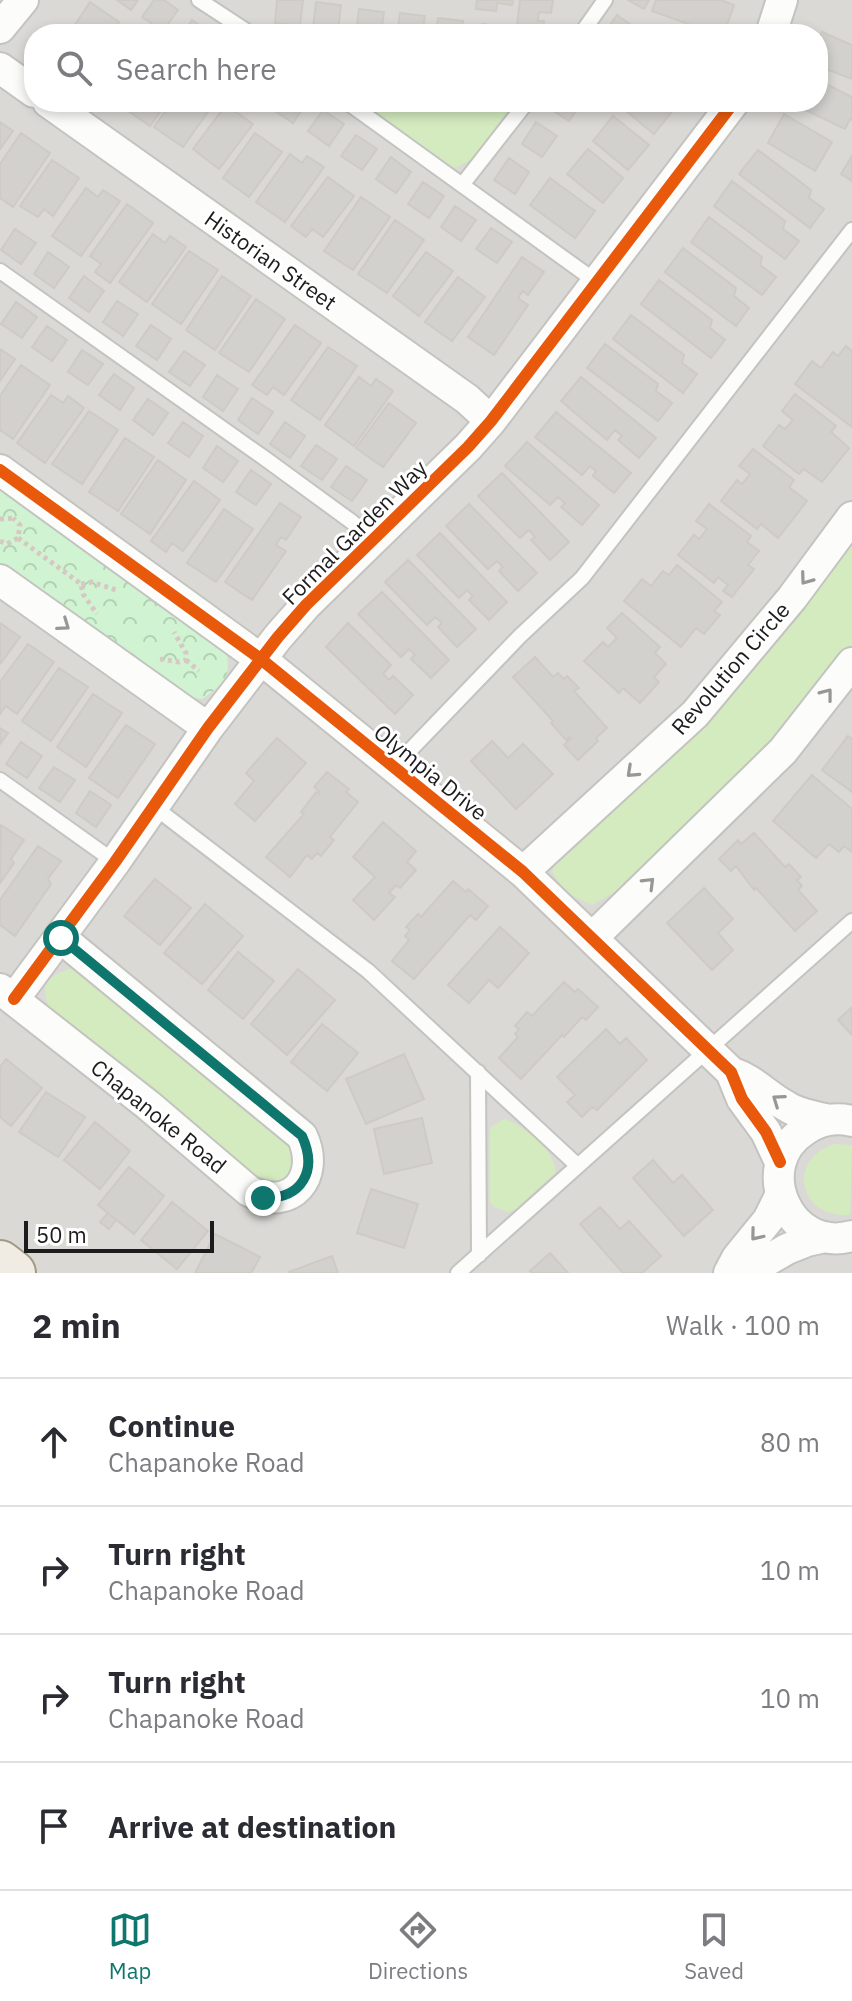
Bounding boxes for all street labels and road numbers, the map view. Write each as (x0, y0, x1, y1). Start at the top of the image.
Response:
street label: Historian Street (199, 204, 343, 316)
street label: Formal Garden Way (275, 453, 433, 611)
street label: Revolution Circle (664, 596, 796, 740)
street label: Olympia Drive (368, 717, 494, 827)
street label: Chapanoke Road (85, 1052, 233, 1180)

